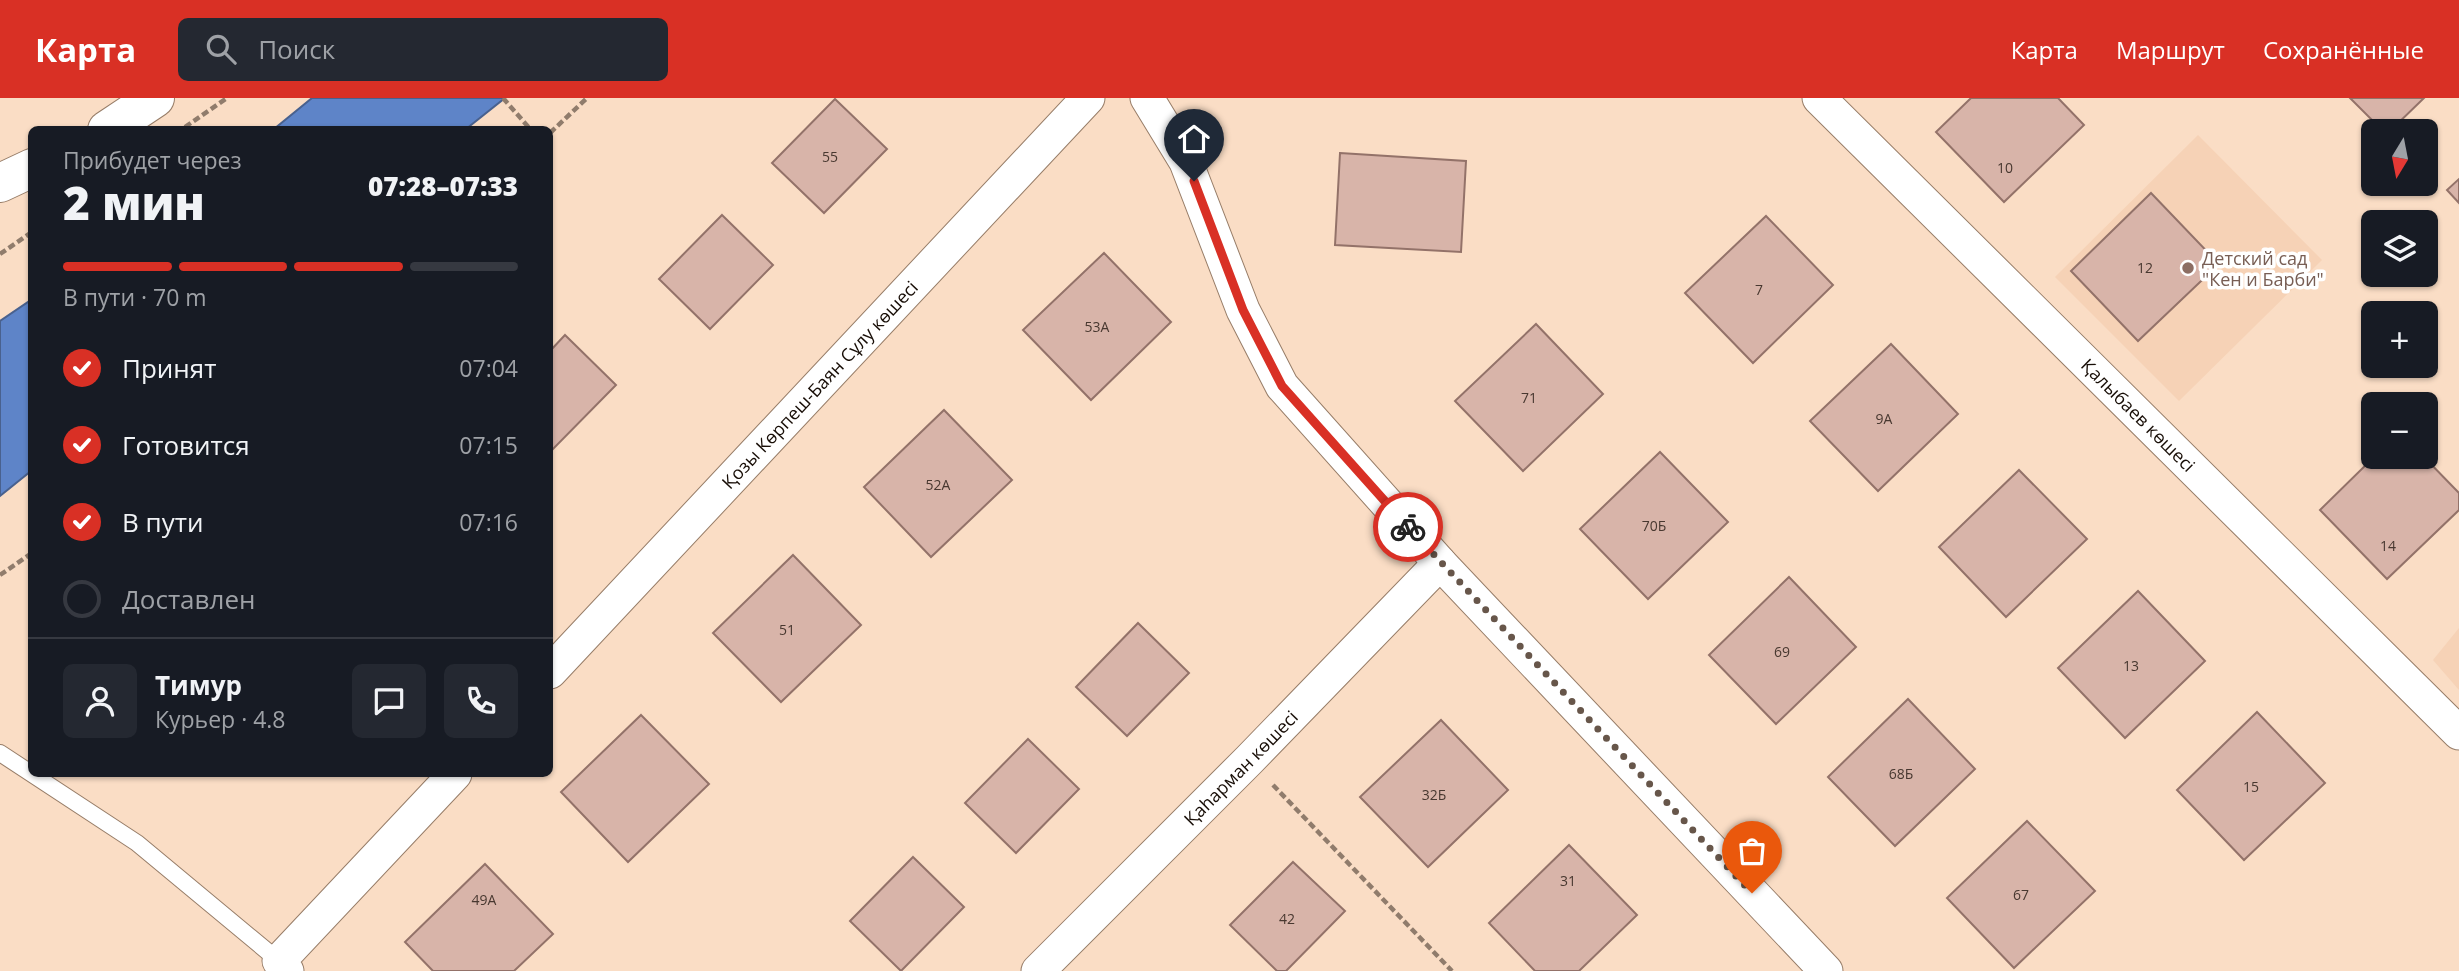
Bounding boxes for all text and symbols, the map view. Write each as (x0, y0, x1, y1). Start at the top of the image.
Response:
search box (178, 18, 668, 81)
text: Карта (35, 27, 136, 72)
icon: search (202, 30, 240, 68)
text: Поиск (258, 31, 335, 67)
text: Карта (2011, 33, 2078, 66)
text: Маршрут (2116, 33, 2225, 66)
text: Сохранённые (2263, 33, 2424, 66)
pin (1164, 109, 1224, 181)
north arrow (2361, 119, 2438, 196)
map controls (2361, 119, 2438, 469)
icon: home (1175, 120, 1213, 158)
text: Прибудет через (63, 144, 242, 176)
house number: 55 (822, 147, 838, 166)
house number: 10 (1997, 158, 2013, 177)
text: 07:28–07:33 (368, 168, 518, 204)
text: 2 мин (63, 171, 205, 233)
button: layers (2361, 210, 2438, 287)
place label: Детский сад "Кен и Барби" (2202, 246, 2324, 291)
house number: 12 (2137, 258, 2153, 277)
marker: Детский сад "Кен и Барби" (2180, 260, 2196, 276)
street label: Қозы Көрпеш-Баян Сұлу көшесі (716, 275, 923, 494)
house number: 7 (1755, 280, 1763, 299)
text: В пути · 70 m (63, 281, 207, 313)
button: + (2361, 301, 2438, 378)
house number: 53А (1085, 317, 1110, 336)
icon: check (63, 349, 101, 387)
text: Принят (122, 350, 216, 386)
text: 07:04 (459, 352, 518, 384)
street label: Қалыбаев көшесі (2076, 353, 2201, 477)
house number: 71 (1521, 388, 1537, 407)
button: − (2361, 392, 2438, 469)
house number: 9А (1876, 409, 1893, 428)
icon: check (63, 426, 101, 464)
text: Готовится (122, 427, 250, 463)
text: 07:15 (459, 429, 518, 461)
house number: 52А (926, 475, 951, 494)
courier (1373, 492, 1443, 562)
icon: check (63, 503, 101, 541)
text: В пути (122, 504, 203, 540)
text: 07:16 (459, 506, 518, 538)
icon: bike (1389, 508, 1427, 546)
house number: 70Б (1642, 516, 1666, 535)
house number: 14 (2380, 536, 2396, 555)
text: Доставлен (122, 581, 255, 617)
house number: 51 (779, 620, 795, 639)
house number: 69 (1774, 642, 1790, 661)
house number: 13 (2123, 656, 2139, 675)
button: person (63, 664, 137, 738)
button: chat (352, 664, 426, 738)
button: phone (444, 664, 518, 738)
text: Тимур (155, 667, 242, 703)
text: Курьер · 4.8 (155, 703, 286, 735)
street label: Қаһарман көшесі (1178, 705, 1303, 831)
house number: 68Б (1889, 764, 1913, 783)
house number: 15 (2243, 777, 2259, 796)
house number: 32Б (1422, 785, 1446, 804)
pin (1722, 821, 1782, 893)
icon: bag (1733, 832, 1771, 870)
house number: 31 (1560, 871, 1576, 890)
house number: 67 (2013, 885, 2029, 904)
house number: 49А (472, 890, 497, 909)
house number: 42 (1279, 909, 1295, 928)

